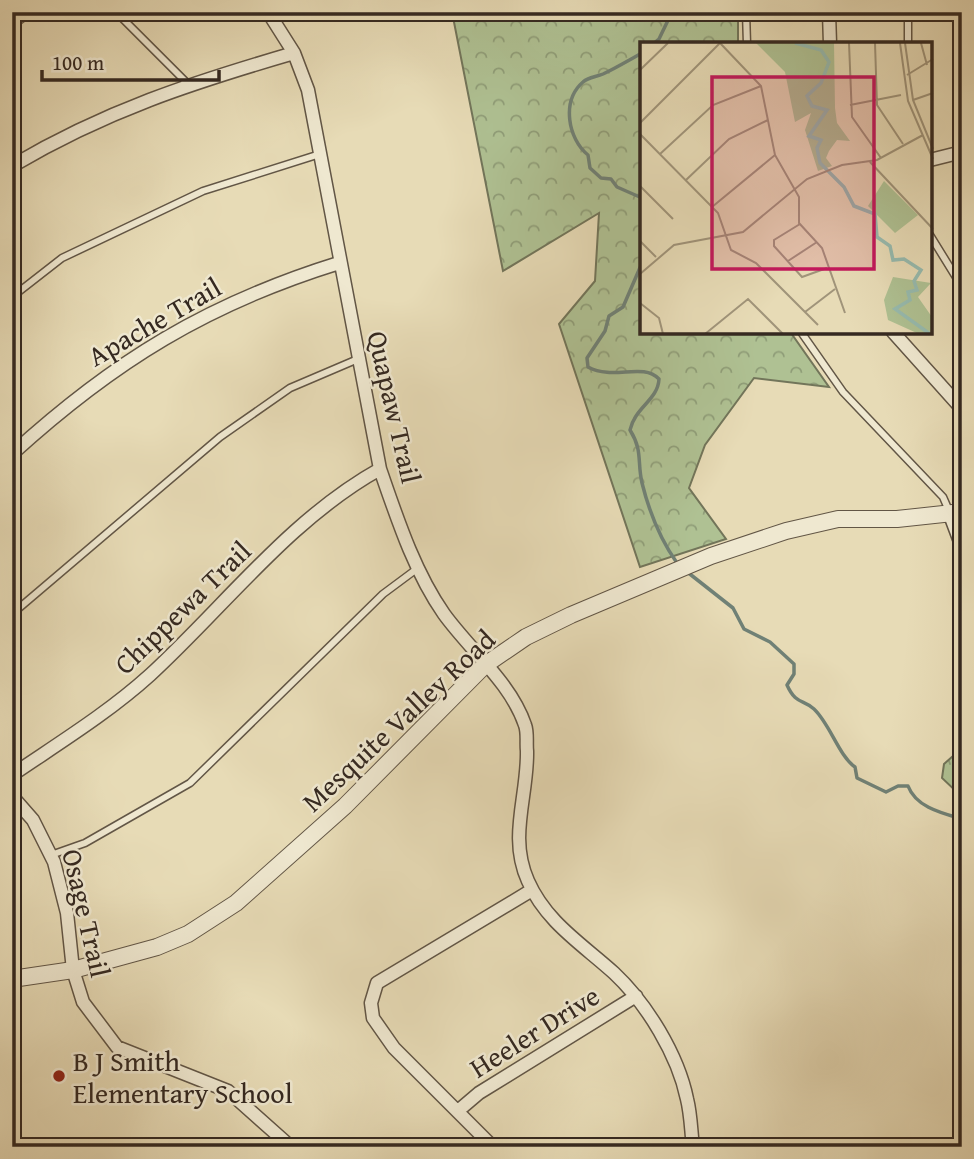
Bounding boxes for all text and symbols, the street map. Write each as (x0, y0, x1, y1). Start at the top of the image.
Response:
scale bar (42, 38, 219, 82)
inset map (640, 42, 932, 334)
text: 100 m (52, 47, 104, 78)
street label: Apache Trail (80, 266, 229, 376)
street label: Quapaw Trail (358, 327, 432, 487)
street label: Chippewa Trail (104, 531, 260, 683)
street label: Mesquite Valley Road (292, 619, 504, 821)
street label: Osage Trail (52, 845, 122, 981)
street label: Heeler Drive (461, 975, 607, 1087)
place label: B J Smith Elementary School (73, 1040, 293, 1113)
marker: B J Smith Elementary School (51, 1068, 67, 1084)

